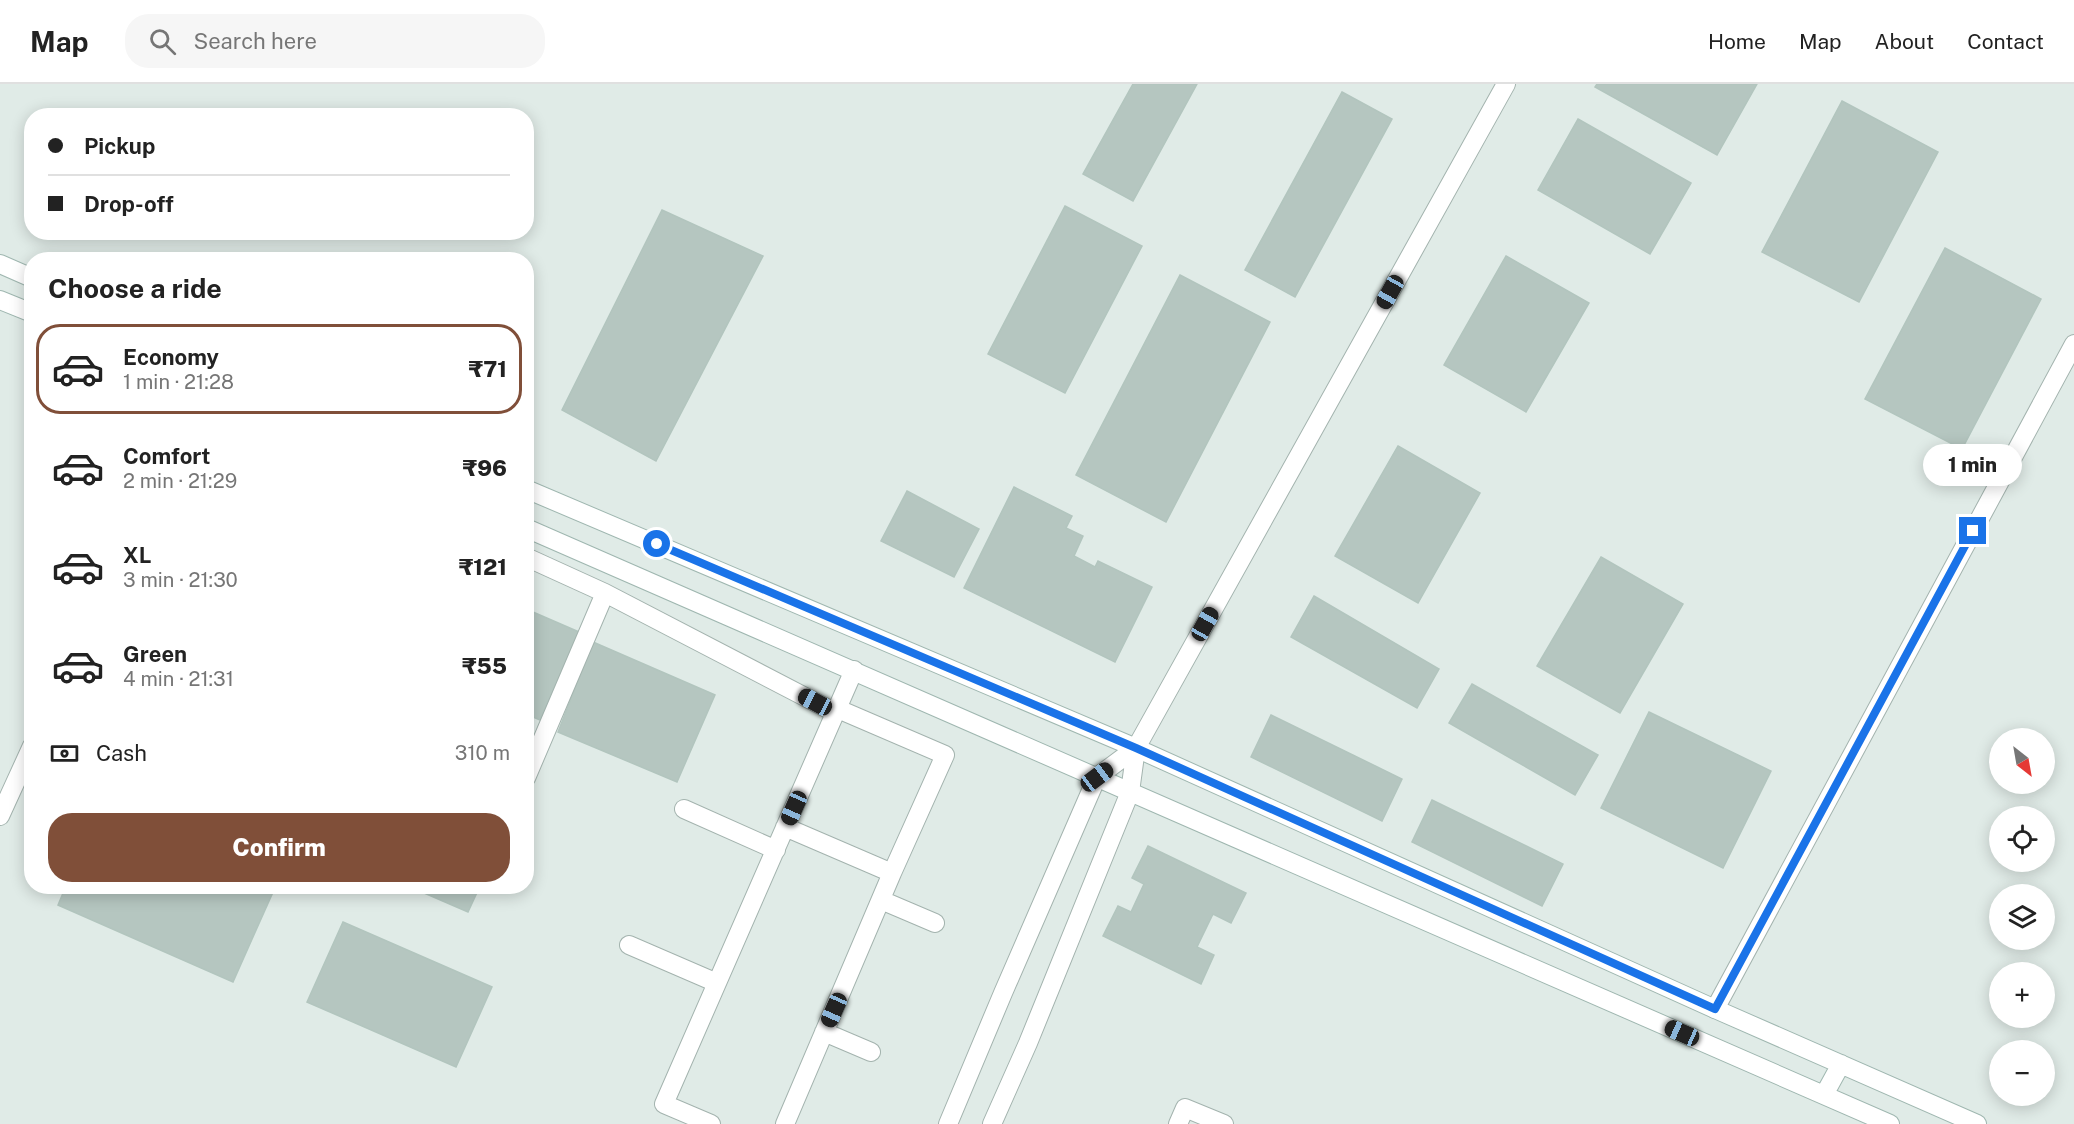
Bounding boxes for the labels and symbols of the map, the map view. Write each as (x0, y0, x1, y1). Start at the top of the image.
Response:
car (1373, 272, 1407, 312)
callout: 1 min (1924, 444, 2022, 486)
route end (1959, 517, 1986, 544)
route start (643, 530, 670, 557)
car (1188, 604, 1222, 644)
car (795, 686, 835, 718)
north arrow (1989, 728, 2055, 794)
car (1077, 759, 1117, 795)
car (778, 788, 810, 828)
car (818, 990, 850, 1030)
car (1662, 1017, 1702, 1049)

